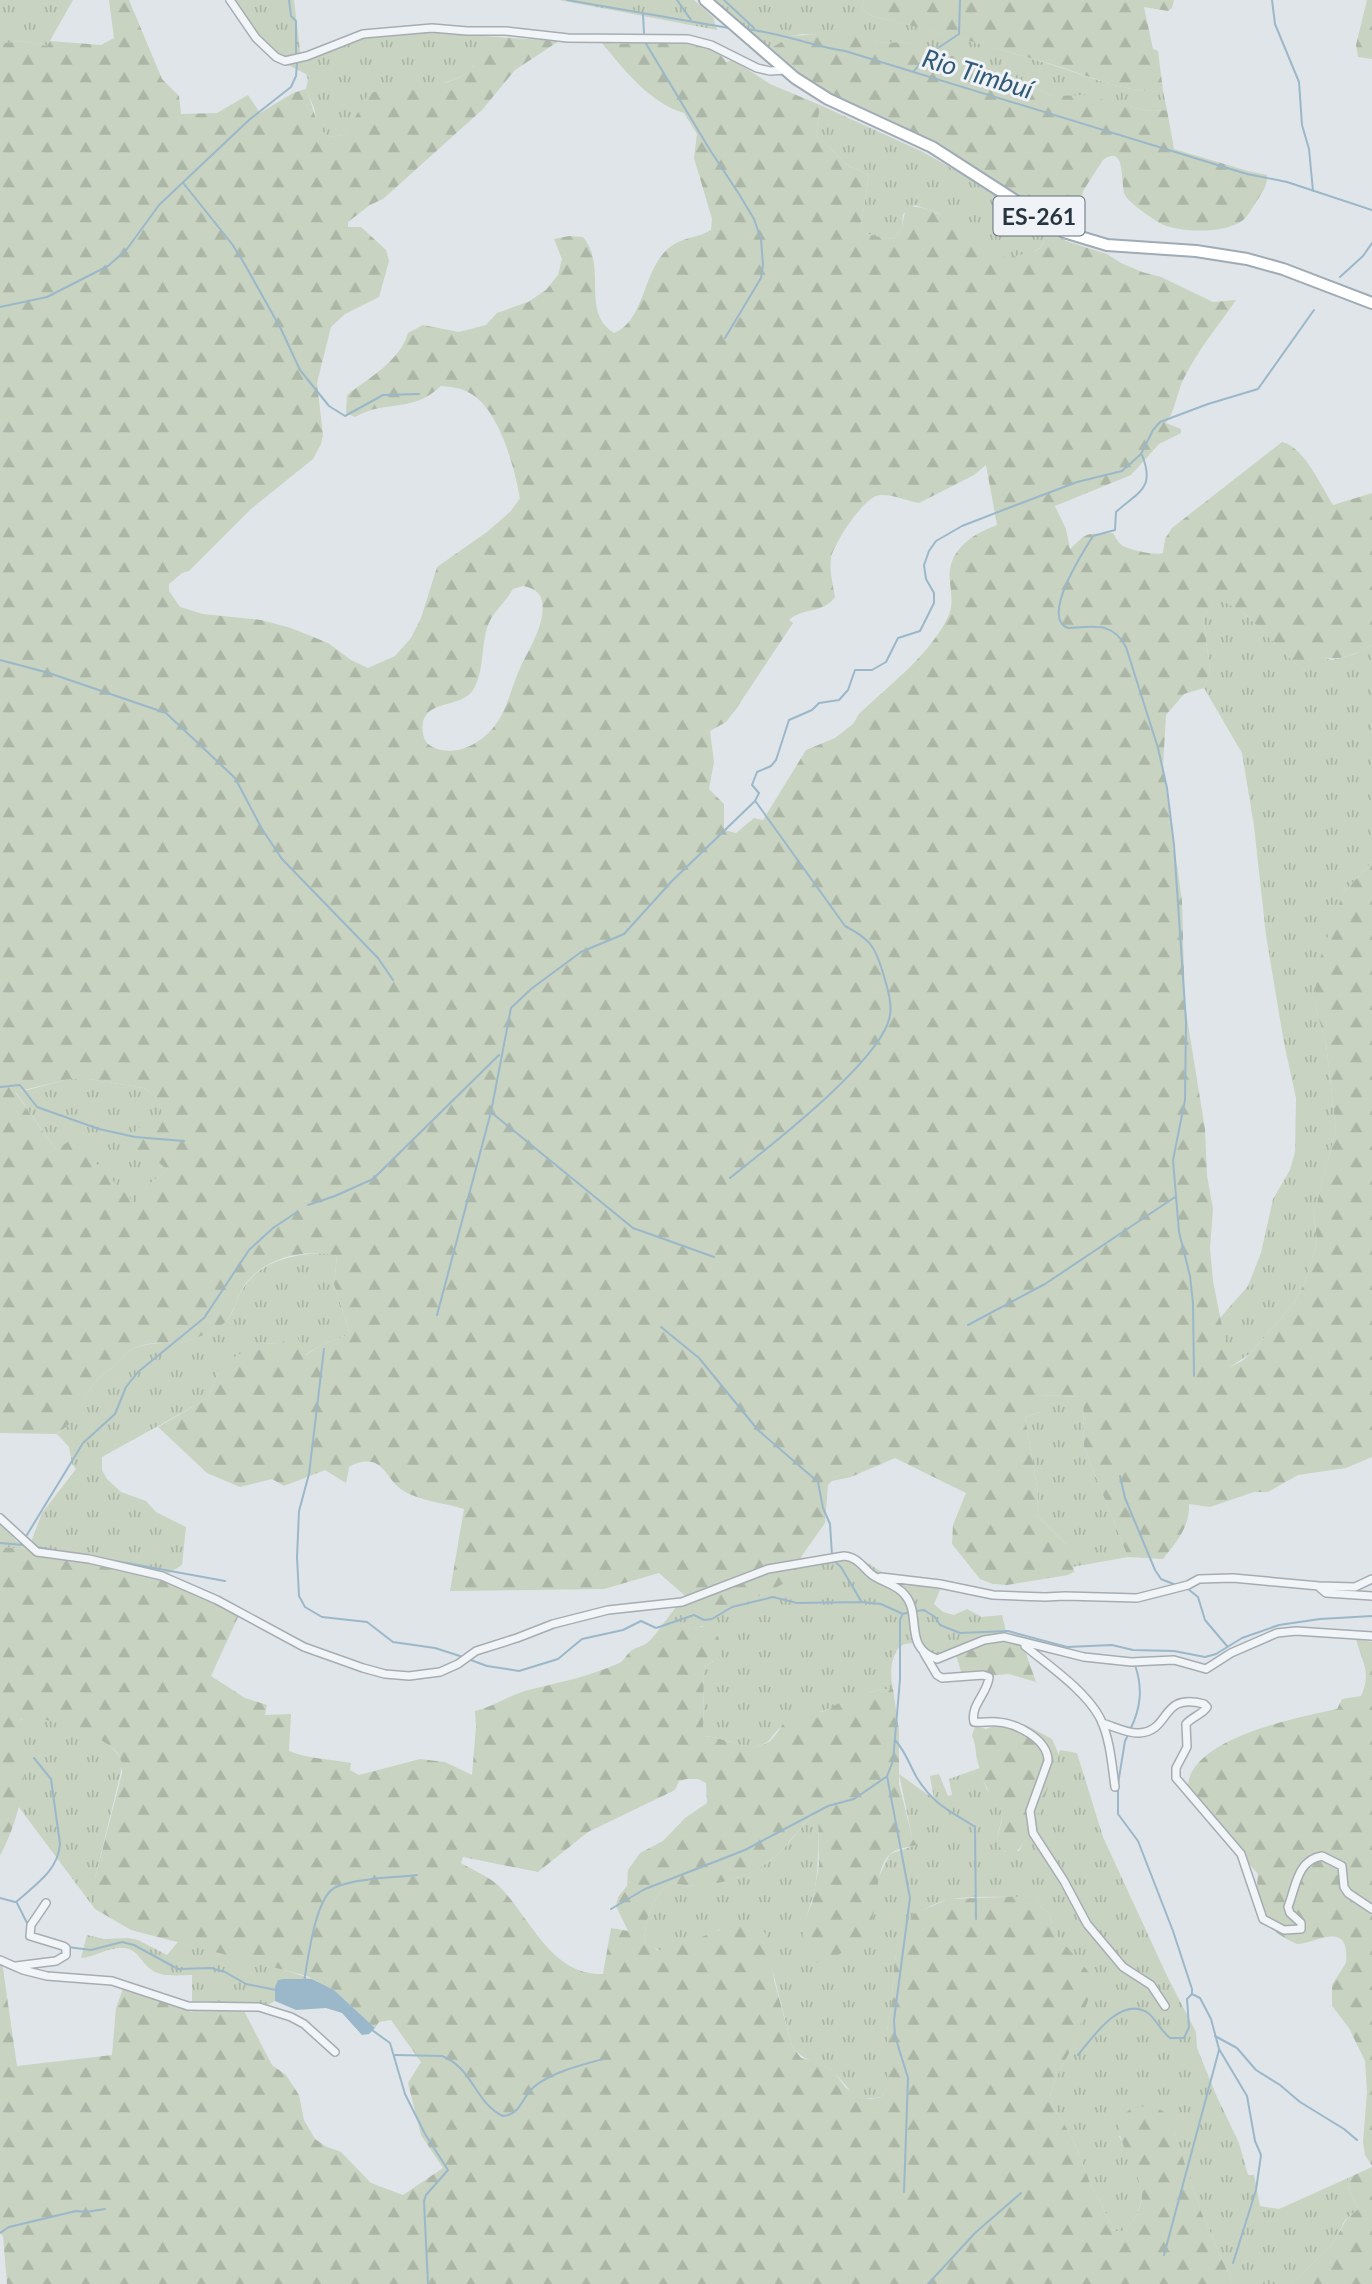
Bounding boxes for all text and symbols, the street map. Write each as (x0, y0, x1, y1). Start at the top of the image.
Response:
water label: Rio Timbuí (919, 41, 1039, 106)
road number: ES-261 (993, 196, 1084, 236)

